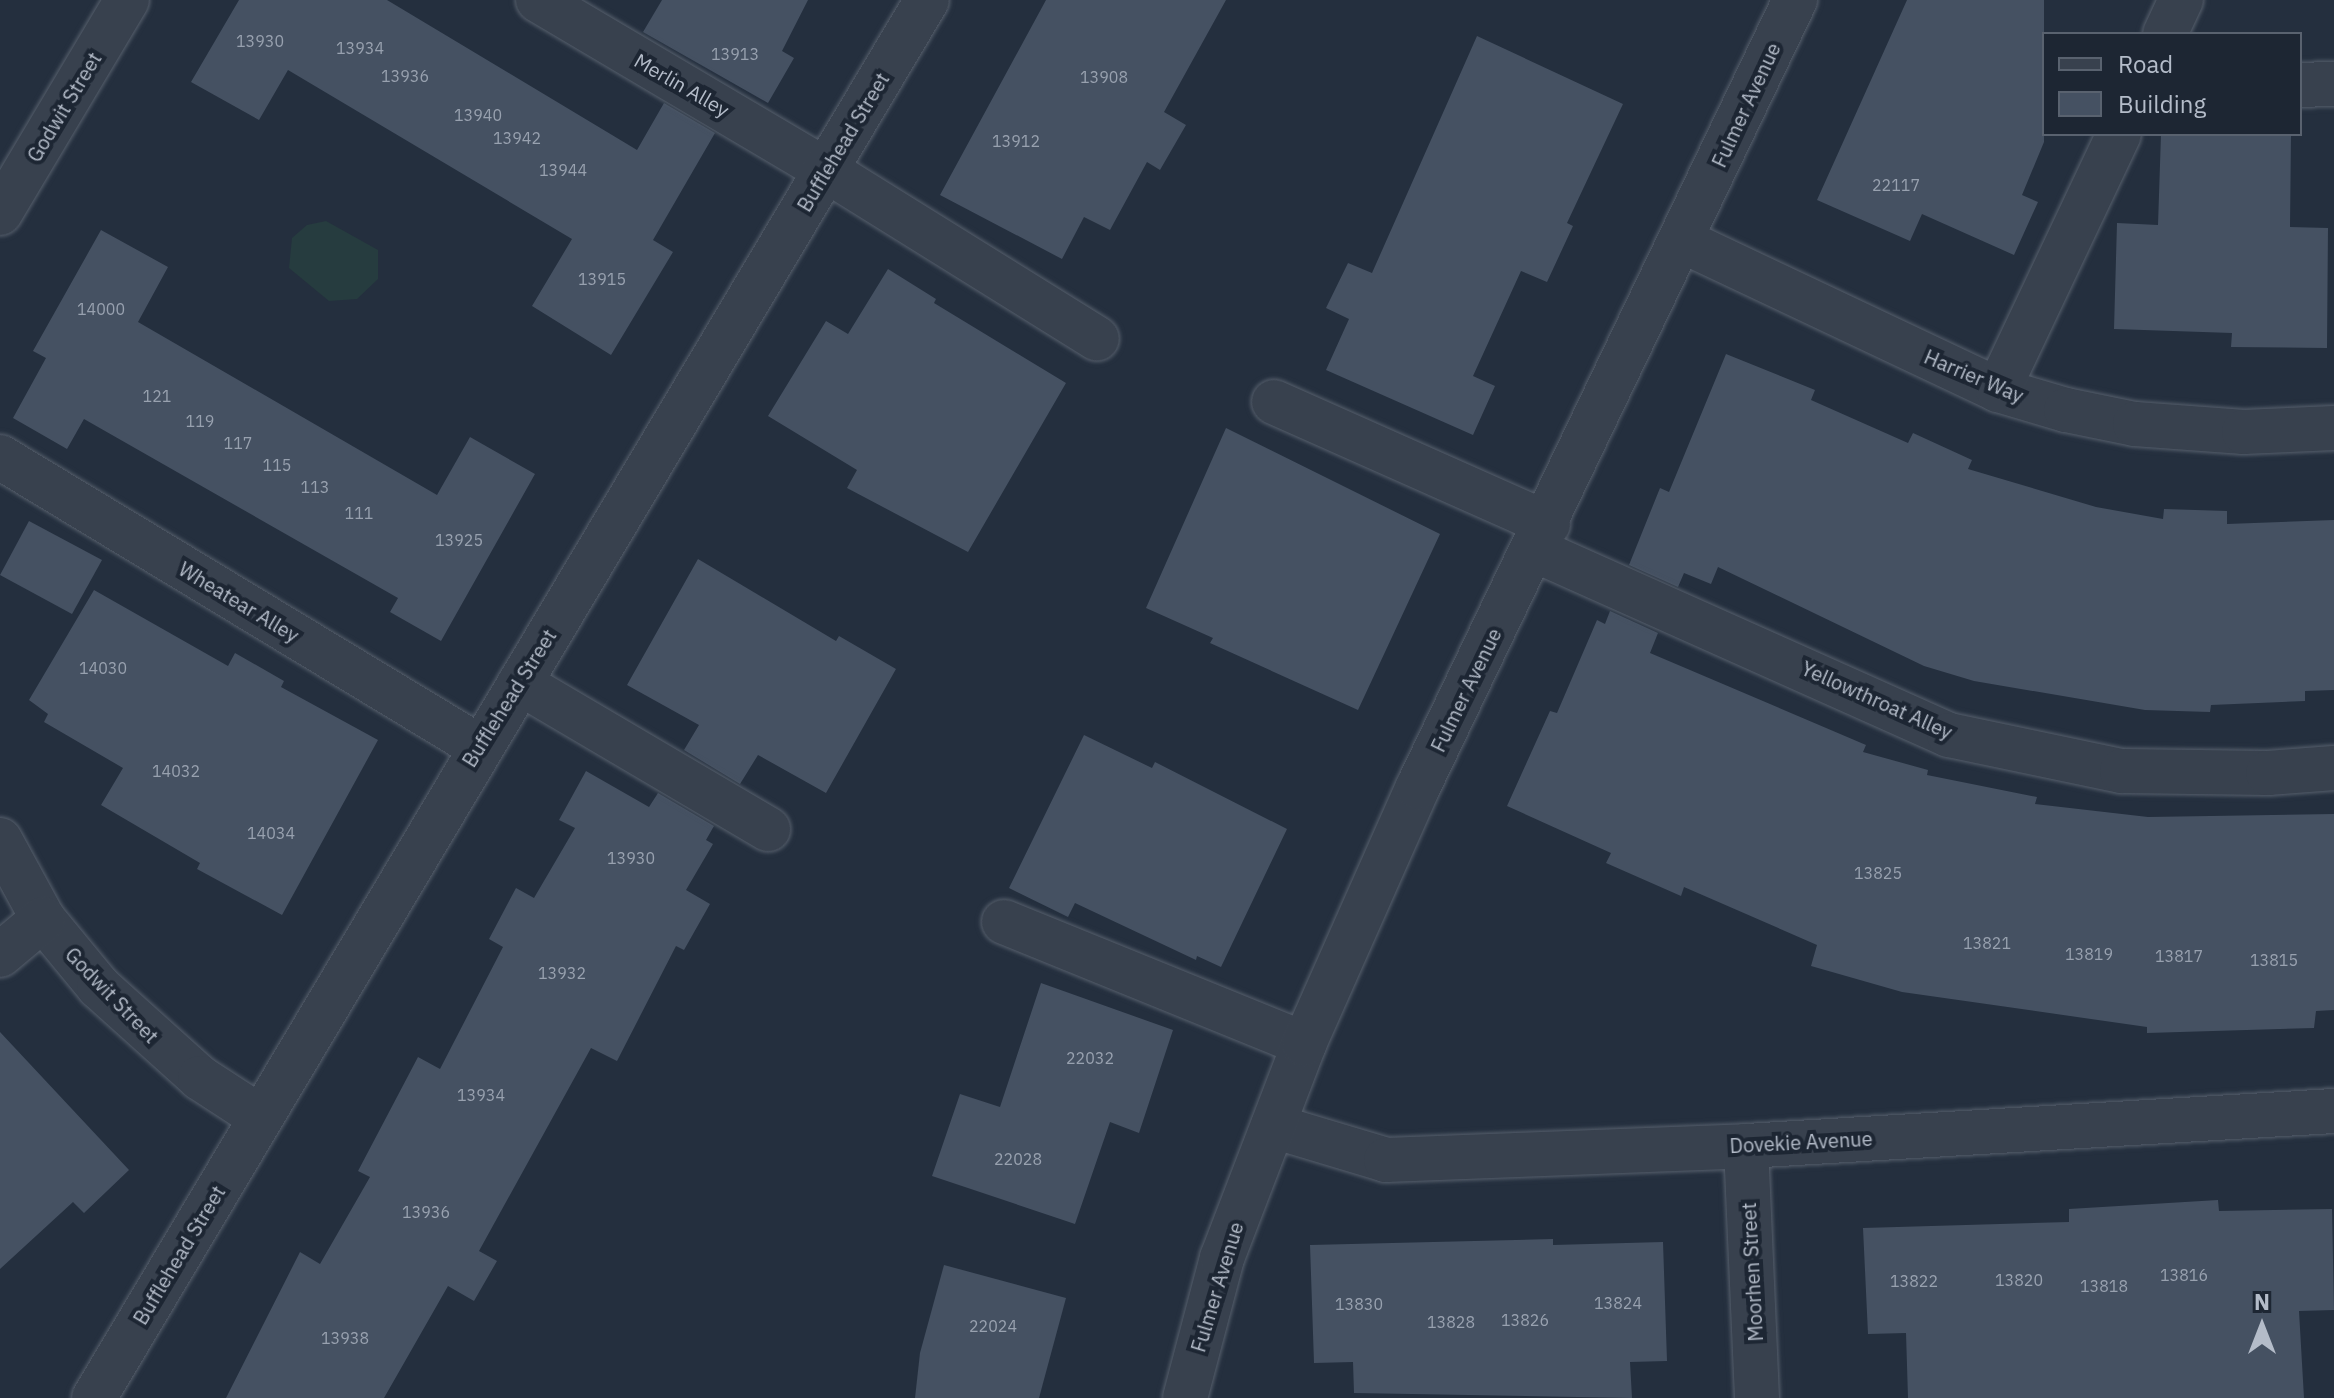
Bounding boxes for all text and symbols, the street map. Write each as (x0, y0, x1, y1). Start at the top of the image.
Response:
house number: 13930 (236, 31, 284, 51)
legend (2042, 32, 2302, 136)
house number: 13934 (336, 38, 384, 58)
street label: Fulmer Avenue (1707, 39, 1785, 171)
house number: 13913 (711, 44, 759, 64)
street label: Godwit Street (22, 48, 106, 166)
street label: Merlin Alley (630, 48, 734, 122)
text: Road (2118, 48, 2173, 80)
house number: 13936 (381, 66, 429, 86)
house number: 13908 (1080, 67, 1128, 87)
street label: Bufflehead Street (792, 68, 894, 216)
text: Building (2118, 88, 2206, 120)
house number: 13940 (454, 105, 502, 125)
house number: 13942 (493, 128, 541, 148)
house number: 13912 (992, 131, 1040, 151)
house number: 13944 (539, 160, 587, 180)
house number: 22117 (1872, 175, 1920, 195)
house number: 13915 (578, 269, 626, 289)
house number: 14000 (77, 299, 125, 319)
street label: Harrier Way (1921, 344, 2027, 408)
house number: 121 (143, 386, 171, 406)
house number: 119 (186, 411, 214, 431)
house number: 117 (224, 433, 252, 453)
house number: 115 (263, 455, 291, 475)
house number: 113 (301, 477, 329, 497)
house number: 111 (345, 503, 373, 523)
house number: 13925 (435, 530, 483, 550)
street label: Wheatear Alley (175, 557, 303, 647)
street label: Fulmer Avenue (1426, 624, 1506, 756)
street label: Bufflehead Street (457, 625, 561, 771)
street label: Yellowthroat Alley (1798, 656, 1956, 744)
house number: 14030 (79, 658, 127, 678)
house number: 14032 (152, 761, 200, 781)
house number: 14034 (247, 823, 295, 843)
house number: 13930 (607, 848, 655, 868)
house number: 13825 (1854, 863, 1902, 883)
house number: 13821 (1963, 933, 2011, 953)
street label: Godwit Street (60, 942, 164, 1048)
house number: 13819 (2065, 944, 2113, 964)
house number: 13817 (2155, 946, 2203, 966)
house number: 13815 (2250, 950, 2298, 970)
house number: 13932 (538, 963, 586, 983)
house number: 22032 (1066, 1048, 1114, 1068)
house number: 13934 (457, 1085, 505, 1105)
street label: Dovekie Avenue (1729, 1126, 1873, 1158)
house number: 22028 (994, 1149, 1042, 1169)
street label: Bufflehead Street (128, 1181, 230, 1329)
house number: 13936 (402, 1202, 450, 1222)
street label: Moorhen Street (1736, 1202, 1768, 1342)
street label: Fulmer Avenue (1186, 1219, 1248, 1355)
house number: 13816 (2160, 1265, 2208, 1285)
house number: 13820 (1995, 1270, 2043, 1290)
house number: 13822 (1890, 1271, 1938, 1291)
house number: 13818 (2080, 1276, 2128, 1296)
north arrow (2222, 1286, 2302, 1366)
text: N (2254, 1287, 2270, 1316)
house number: 13824 (1594, 1293, 1642, 1313)
house number: 13830 (1335, 1294, 1383, 1314)
house number: 13826 (1501, 1310, 1549, 1330)
house number: 13828 (1427, 1312, 1475, 1332)
house number: 22024 (969, 1316, 1017, 1336)
house number: 13938 (321, 1328, 369, 1348)

